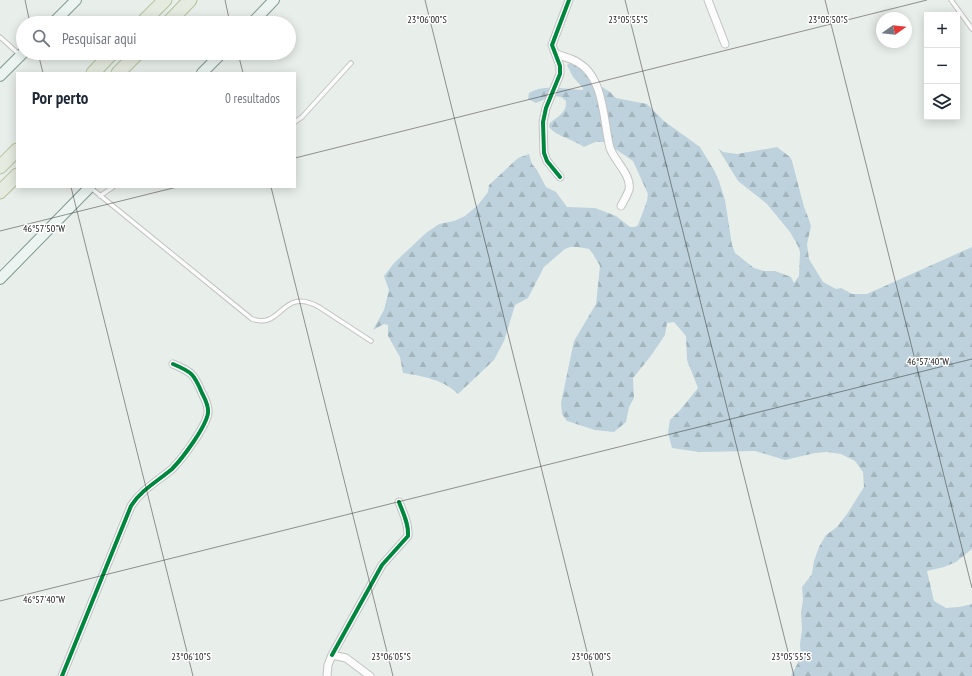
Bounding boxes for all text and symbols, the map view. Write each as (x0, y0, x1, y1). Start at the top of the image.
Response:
north arrow (876, 12, 912, 48)
map controls (924, 12, 960, 120)
button: + (924, 12, 960, 48)
text: 23°06'00"S (407, 13, 447, 26)
text: 23°05'55"S (608, 13, 648, 26)
text: 23°05'50"S (808, 13, 848, 26)
search box (16, 16, 296, 60)
icon: search (30, 27, 52, 49)
text: Pesquisar aqui (62, 29, 136, 48)
button: − (924, 48, 960, 84)
button: layers (924, 84, 960, 120)
text: Por perto (32, 87, 88, 109)
text: 0 resultados (225, 90, 280, 107)
text: 46°57'50"W (23, 222, 65, 235)
text: 46°57'40"W (907, 355, 949, 368)
text: 46°57'40"W (23, 593, 65, 606)
text: 23°06'10"S (171, 650, 211, 663)
text: 23°06'05"S (371, 650, 411, 663)
text: 23°06'00"S (571, 650, 611, 663)
text: 23°05'55"S (771, 650, 811, 663)

